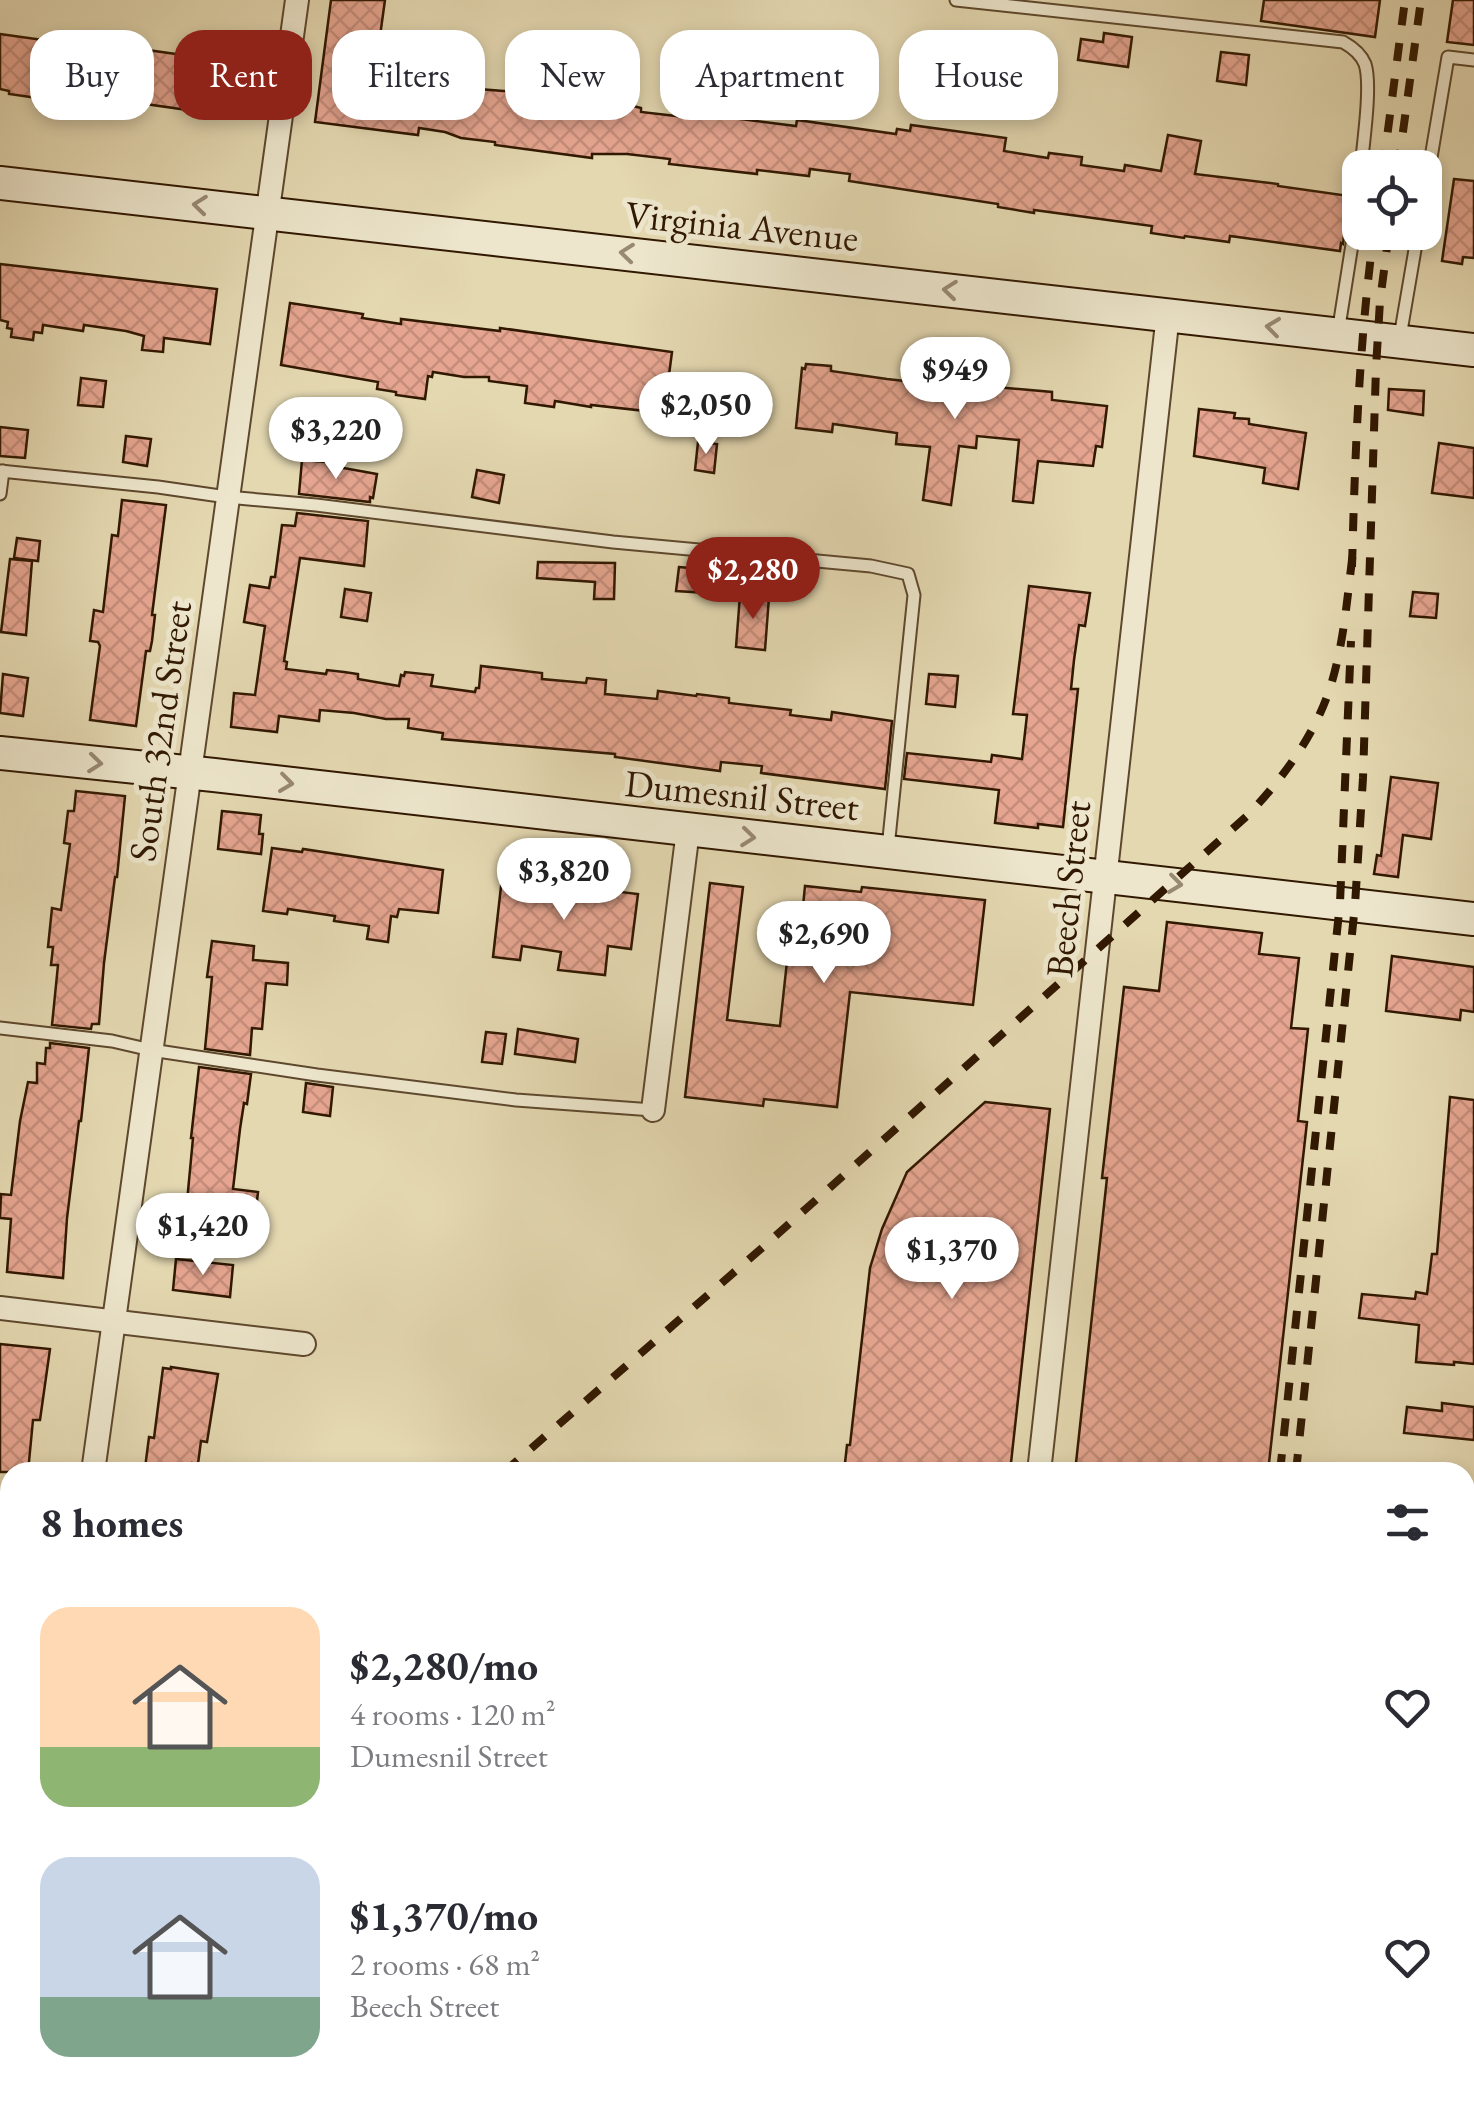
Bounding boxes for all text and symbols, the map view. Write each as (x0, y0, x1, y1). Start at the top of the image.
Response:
chip: Buy (30, 30, 154, 120)
chip: Rent (174, 30, 312, 120)
chip: Filters (332, 30, 485, 120)
chip: New (505, 30, 640, 120)
chip: Apartment (660, 30, 879, 120)
chip: House (899, 30, 1058, 120)
map controls (1342, 150, 1442, 250)
button: locate (1342, 150, 1442, 250)
street label: Virginia Avenue (623, 189, 861, 262)
one-way arrow (191, 195, 207, 216)
one-way arrow (619, 243, 635, 264)
one-way arrow (942, 280, 958, 301)
one-way arrow (1264, 317, 1280, 338)
pin: $949 (896, 337, 1014, 422)
text: $949 (922, 348, 988, 390)
pin: $2,050 (625, 372, 787, 457)
text: $2,050 (661, 383, 751, 425)
pin: $3,220 (255, 397, 417, 482)
text: $3,220 (291, 408, 381, 450)
pin: $2,280 (672, 537, 834, 622)
text: $2,280 (708, 548, 798, 590)
street label: South 32nd Street (117, 597, 202, 864)
one-way arrow (87, 752, 103, 773)
street label: Dumesnil Street (623, 758, 861, 831)
one-way arrow (279, 772, 295, 793)
street label: Beech Street (1034, 798, 1101, 980)
one-way arrow (740, 826, 756, 847)
pin: $3,820 (483, 838, 645, 923)
text: $3,820 (519, 849, 609, 891)
one-way arrow (1168, 873, 1184, 894)
pin: $2,690 (743, 901, 905, 986)
text: $2,690 (779, 912, 869, 954)
pin: $1,420 (122, 1193, 284, 1278)
text: $1,420 (158, 1204, 248, 1246)
pin: $1,370 (871, 1217, 1033, 1302)
text: $1,370 (907, 1228, 997, 1270)
text: 8 homes (40, 1495, 183, 1550)
icon: filters (1380, 1495, 1435, 1550)
text: $2,280/mo (350, 1638, 538, 1693)
icon: home (120, 1647, 240, 1767)
icon: heart (1380, 1680, 1435, 1735)
text: 4 rooms · 120 m² (350, 1693, 556, 1735)
text: Dumesnil Street (350, 1735, 548, 1777)
text: $1,370/mo (350, 1888, 538, 1943)
icon: home (120, 1897, 240, 2017)
icon: heart (1380, 1930, 1435, 1985)
text: 2 rooms · 68 m² (350, 1943, 540, 1985)
text: Beech Street (350, 1985, 499, 2027)

